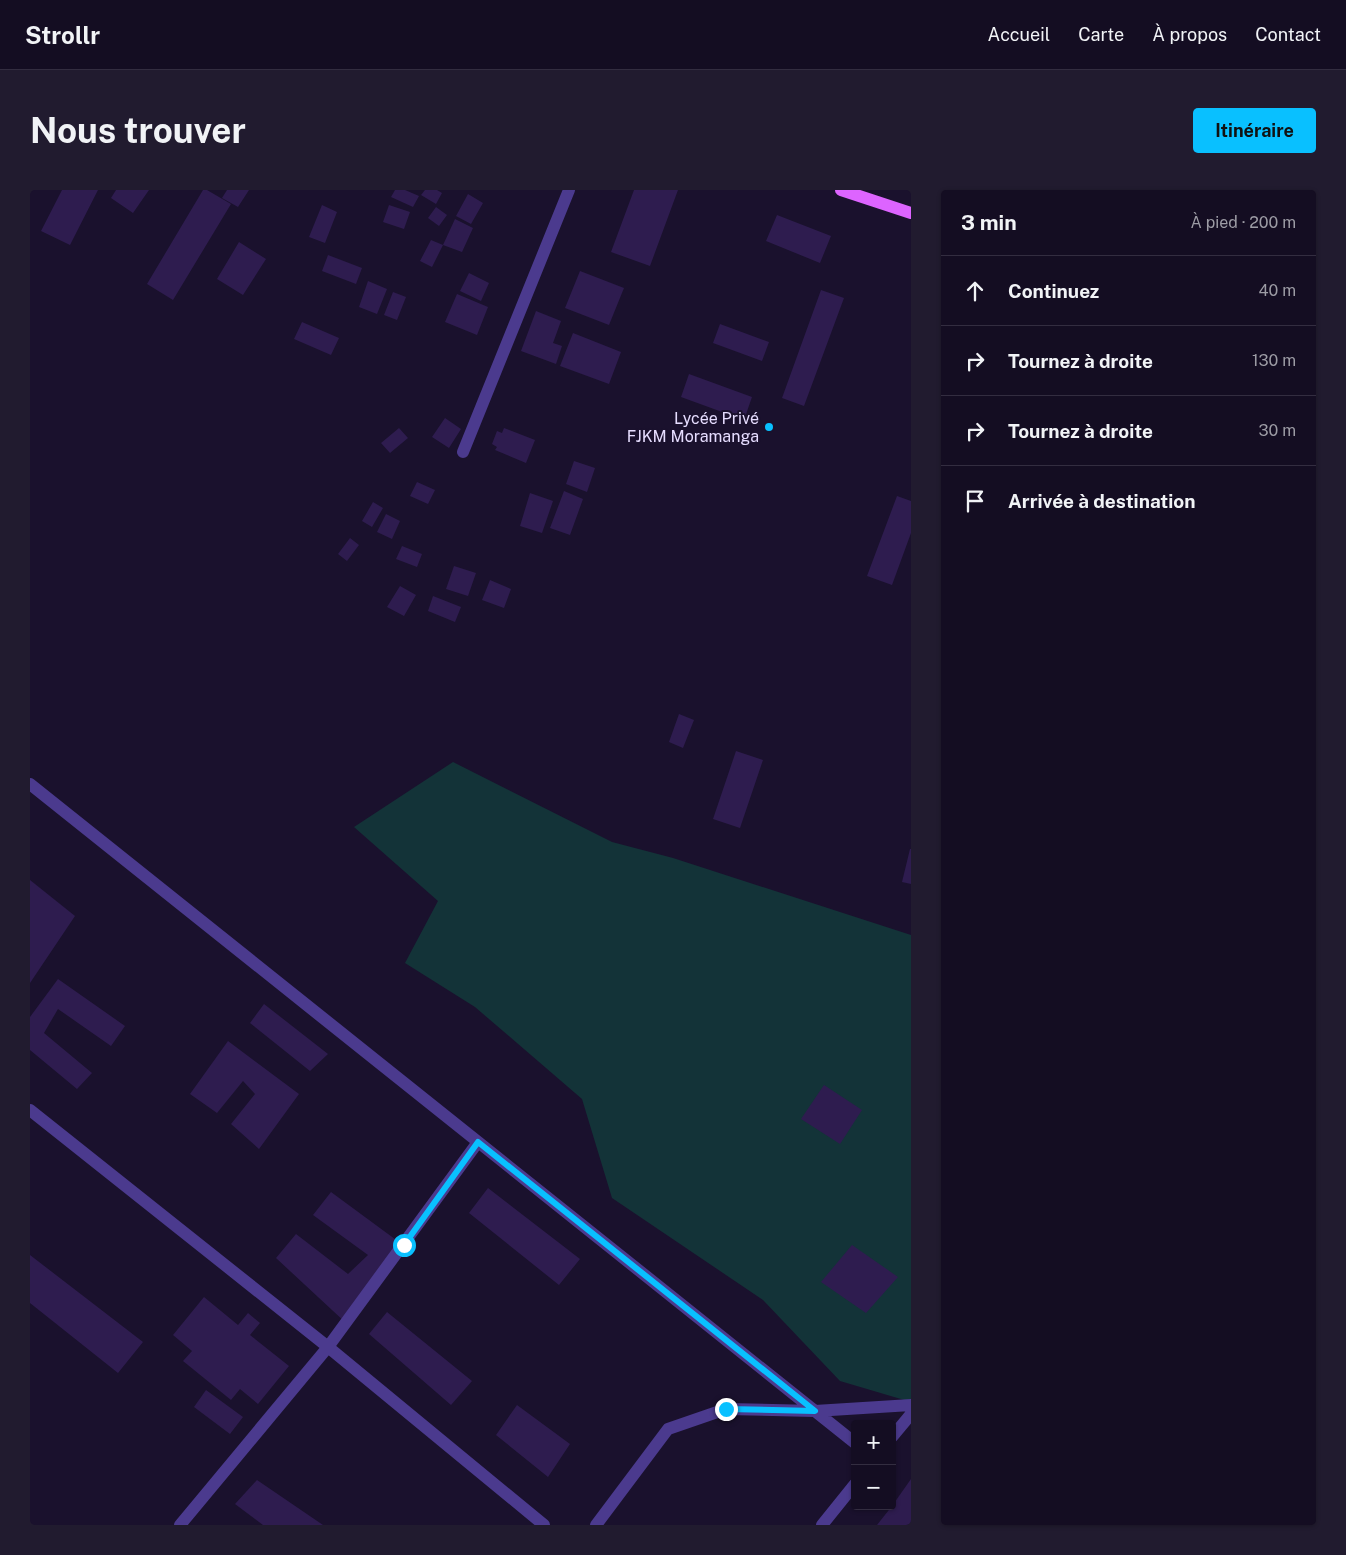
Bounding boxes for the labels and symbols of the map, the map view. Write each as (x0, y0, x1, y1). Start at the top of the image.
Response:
place label: Lycée Privé FJKM Moramanga (627, 409, 759, 446)
marker: Lycée Privé FJKM Moramanga (763, 421, 775, 433)
route start (393, 1234, 416, 1257)
route end (715, 1398, 738, 1421)

